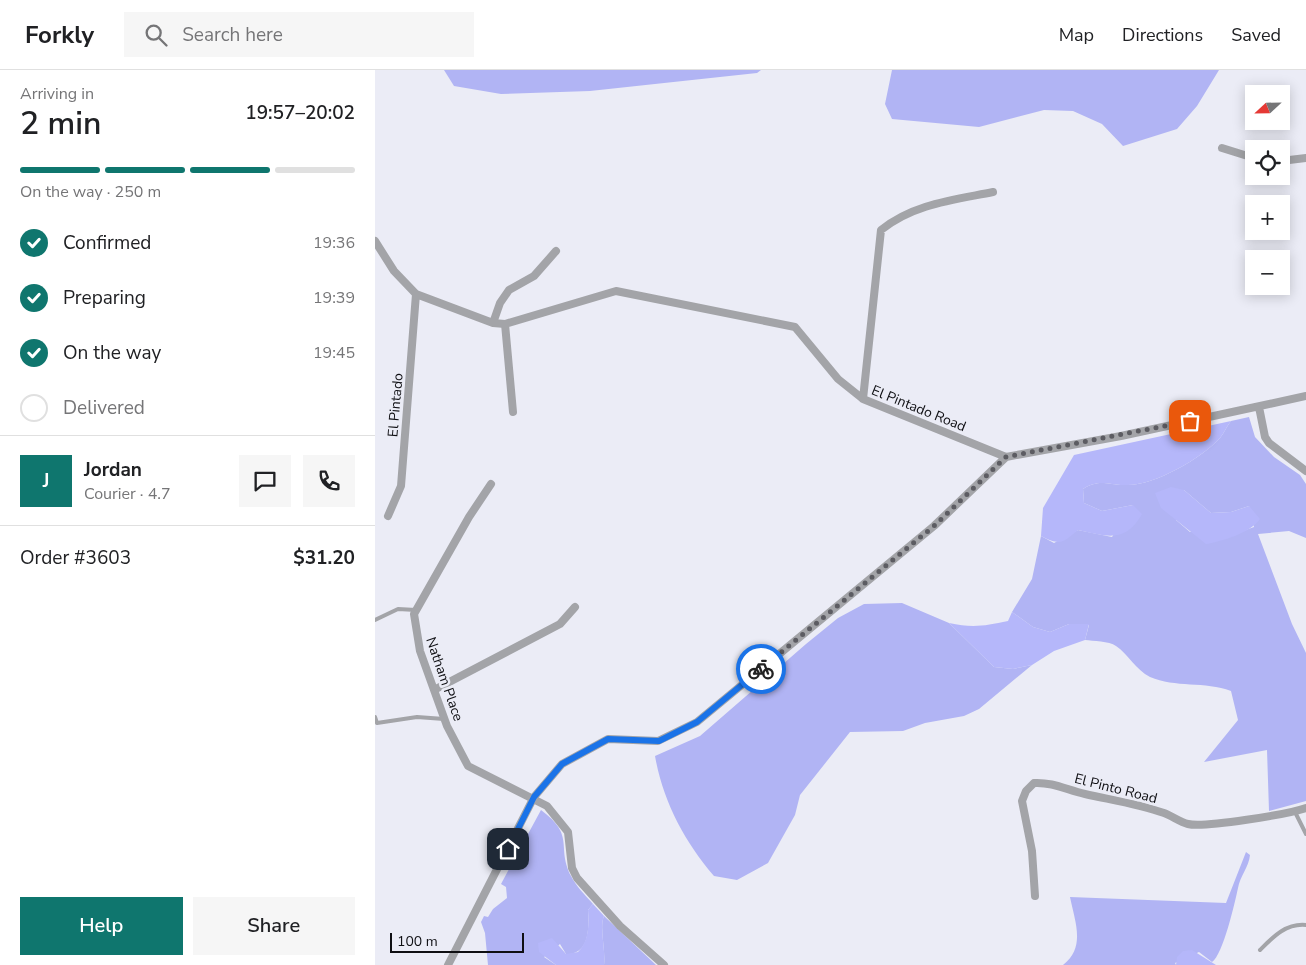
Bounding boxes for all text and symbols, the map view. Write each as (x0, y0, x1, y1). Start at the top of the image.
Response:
search box (124, 12, 474, 57)
text: Forkly (25, 19, 94, 51)
icon: search (142, 21, 170, 49)
text: Search here (182, 22, 283, 48)
text: Map (1059, 23, 1094, 47)
text: Directions (1122, 23, 1203, 47)
text: Saved (1231, 23, 1281, 47)
text: Arriving in (20, 83, 94, 105)
north arrow (1245, 85, 1290, 130)
map controls (1245, 85, 1290, 295)
text: 19:57–20:02 (245, 100, 355, 126)
text: 2 min (20, 102, 102, 145)
button: locate (1245, 140, 1290, 185)
text: On the way · 250 m (20, 181, 161, 203)
button: + (1245, 195, 1290, 240)
icon: check (20, 229, 48, 257)
text: Confirmed (63, 230, 151, 256)
text: 19:36 (313, 232, 355, 254)
button: − (1245, 250, 1290, 295)
icon: check (20, 284, 48, 312)
text: Preparing (63, 285, 146, 311)
text: 19:39 (313, 287, 355, 309)
icon: check (20, 339, 48, 367)
text: On the way (63, 340, 161, 366)
text: 19:45 (313, 342, 355, 364)
street label: El Pintado (383, 372, 408, 438)
street label: El Pintado Road (869, 381, 969, 436)
text: Delivered (63, 395, 145, 421)
pin (1169, 400, 1211, 442)
icon: bag (1176, 407, 1204, 435)
button: chat (239, 455, 291, 507)
button: phone (303, 455, 355, 507)
text: Jordan (84, 457, 142, 483)
text: J (43, 468, 49, 494)
text: Courier · 4.7 (84, 483, 170, 505)
text: Order #3603 (20, 545, 131, 571)
text: $31.20 (293, 545, 355, 571)
street label: Natham Place (421, 635, 468, 724)
courier (736, 644, 786, 694)
icon: bike (747, 655, 775, 683)
street label: El Pinto Road (1072, 769, 1159, 808)
pin (487, 828, 529, 870)
icon: home (494, 835, 522, 863)
button: Help (20, 897, 183, 955)
button: Share (193, 897, 355, 955)
scale bar (390, 930, 524, 953)
text: 100 m (397, 932, 438, 951)

